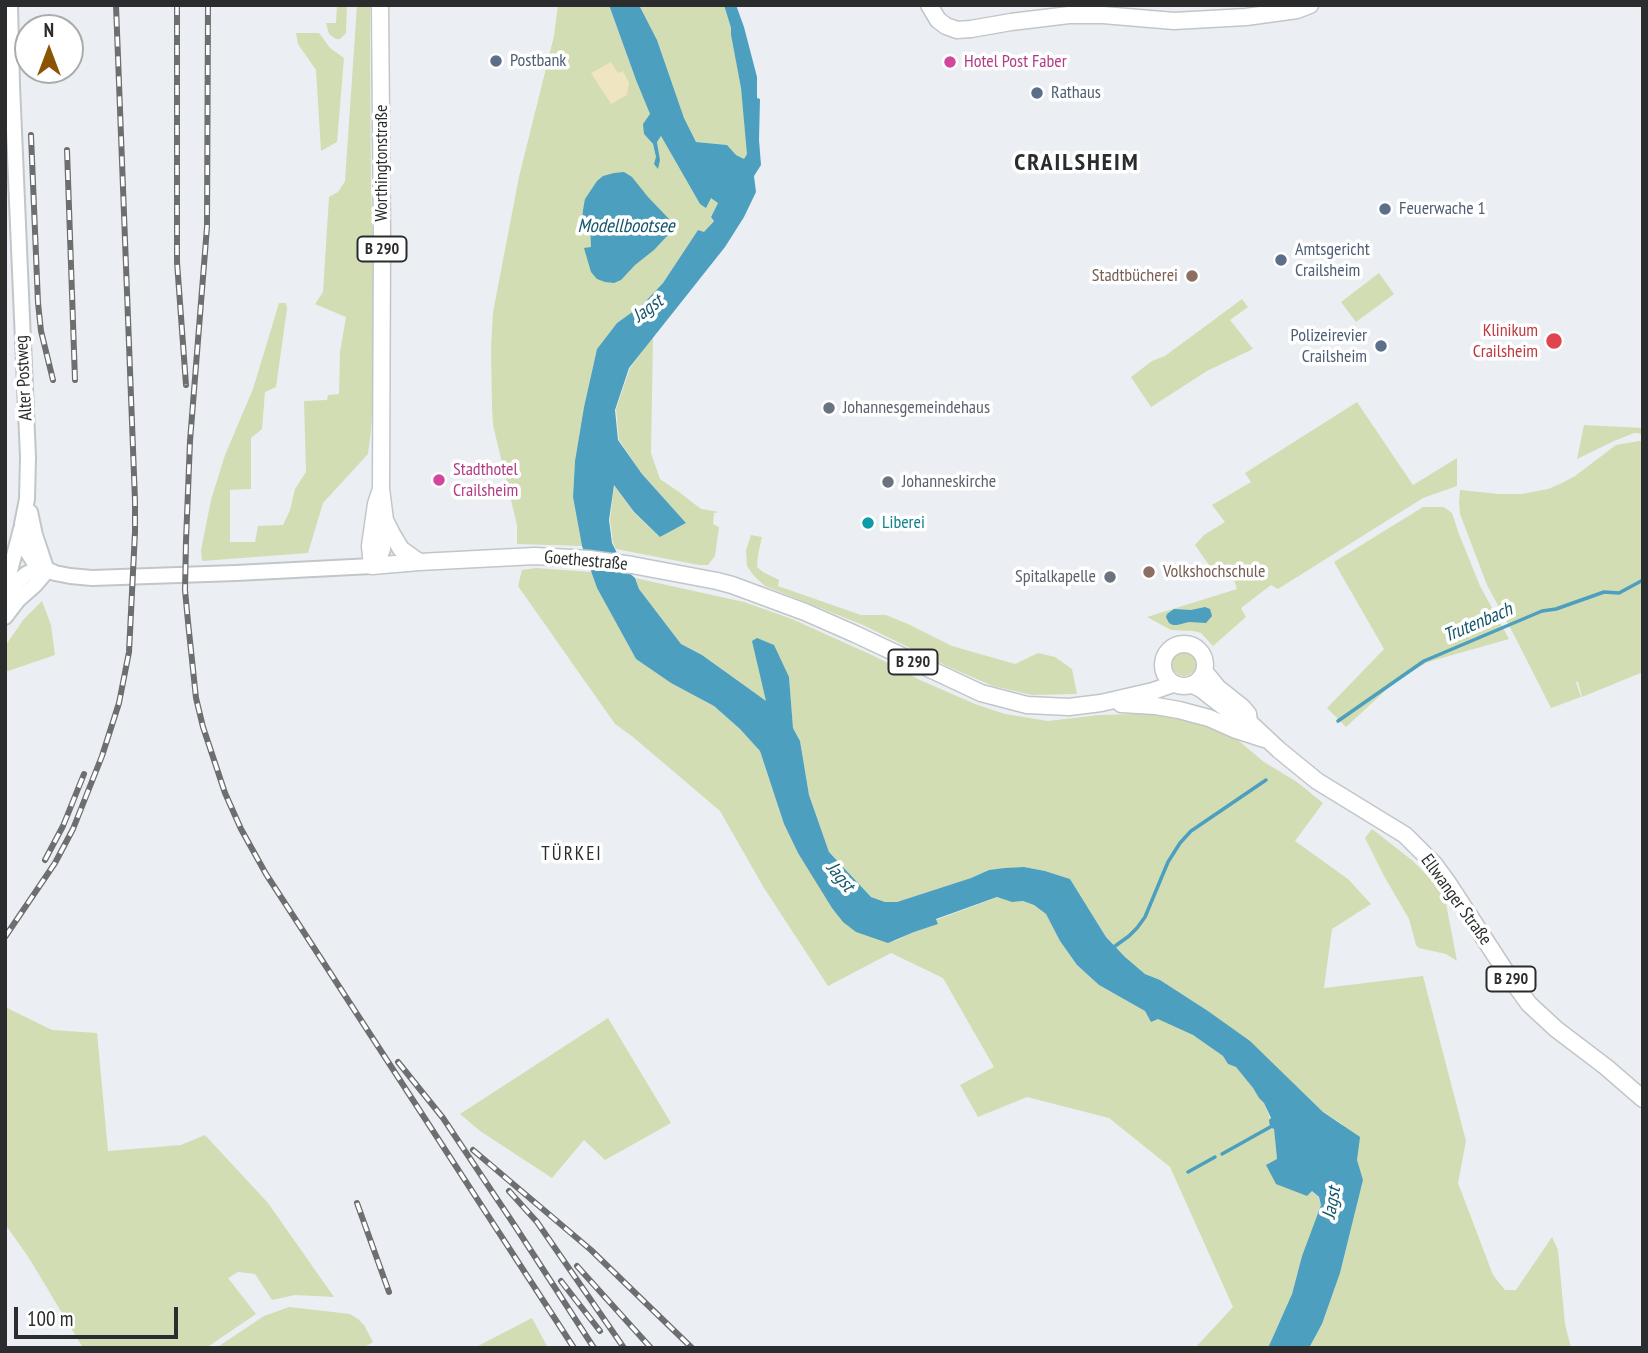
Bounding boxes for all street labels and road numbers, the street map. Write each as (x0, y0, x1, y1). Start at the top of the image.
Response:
street label: Worthingtonstraße (371, 105, 393, 221)
road number: B 290 (358, 236, 406, 262)
street label: Alter Postweg (11, 335, 37, 421)
street label: Goethestraße (543, 547, 629, 575)
road number: B 290 (888, 650, 937, 674)
street label: Ellwanger Straße (1416, 850, 1496, 950)
road number: B 290 (1486, 967, 1536, 992)

